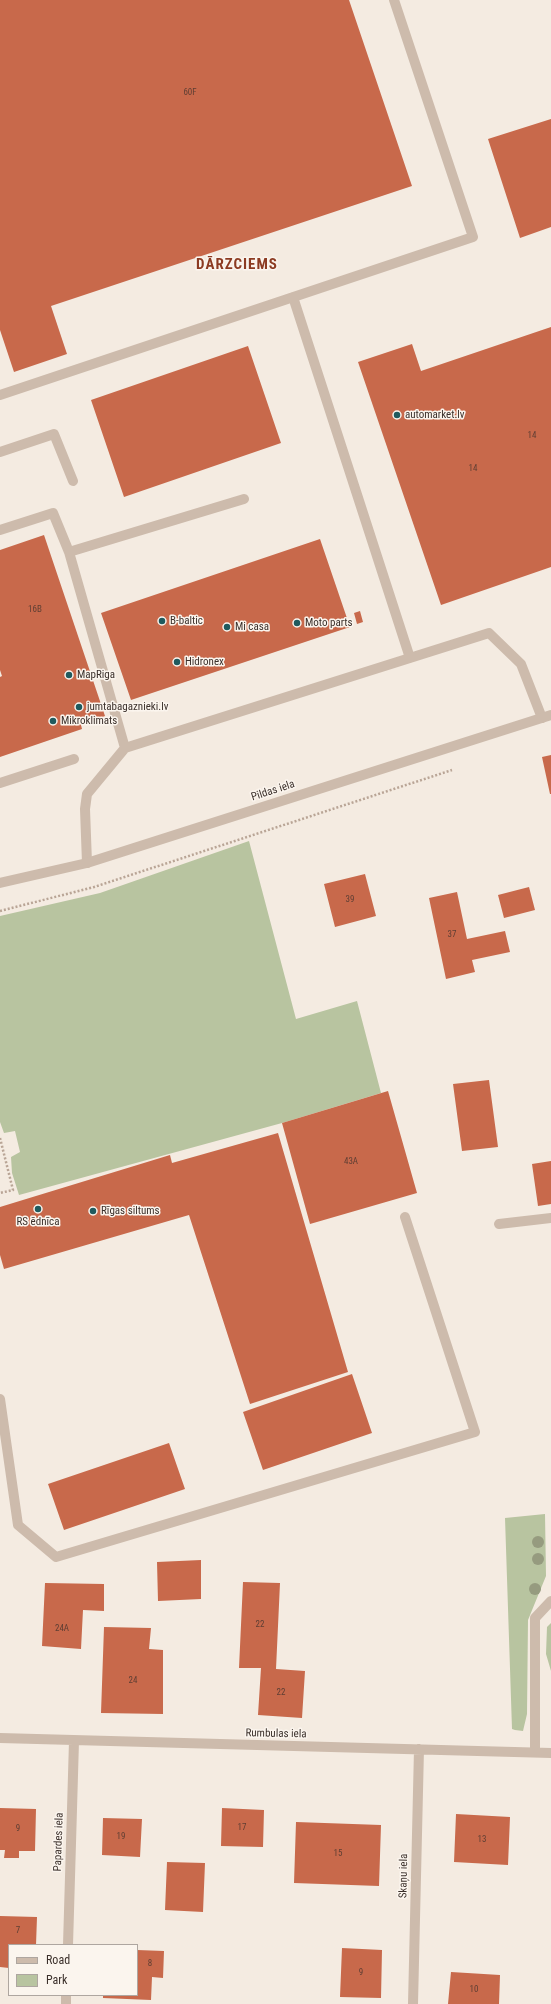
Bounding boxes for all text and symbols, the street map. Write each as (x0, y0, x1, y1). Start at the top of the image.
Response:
house number: 60F (183, 88, 197, 98)
district label: DĀRZCIEMS (196, 256, 278, 274)
place label: automarket.lv (405, 408, 465, 422)
marker: automarket.lv (392, 410, 402, 420)
house number: 14 (528, 431, 536, 441)
house number: 14 (469, 464, 477, 474)
house number: 16B (28, 605, 42, 615)
place label: B-baltic (170, 614, 203, 628)
marker: B-baltic (157, 616, 167, 626)
place label: Moto parts (305, 616, 353, 630)
marker: Moto parts (292, 618, 302, 628)
place label: Mi casa (235, 620, 269, 634)
marker: Mi casa (222, 622, 232, 632)
place label: Hidronex (185, 655, 224, 669)
marker: Hidronex (172, 657, 182, 667)
place label: MapRiga (77, 668, 115, 682)
marker: MapRiga (64, 670, 74, 680)
place label: jumtabagaznieki.lv (87, 700, 168, 714)
marker: jumtabagaznieki.lv (74, 702, 84, 712)
place label: Mikroklimats (61, 714, 117, 728)
marker: Mikroklimats (48, 716, 58, 726)
street label: Pildas iela (250, 778, 296, 804)
house number: 39 (346, 895, 354, 905)
house number: 37 (448, 930, 456, 940)
house number: 43A (344, 1157, 358, 1167)
marker: RS ēdnīca (33, 1204, 43, 1214)
place label: Rīgas siltums (101, 1204, 160, 1218)
marker: Rīgas siltums (88, 1206, 98, 1216)
place label: RS ēdnīca (17, 1215, 59, 1229)
house number: 22 (256, 1620, 264, 1630)
house number: 24A (55, 1624, 69, 1634)
house number: 24 (129, 1676, 137, 1686)
house number: 22 (277, 1688, 285, 1698)
street label: Rumbulas iela (245, 1727, 307, 1741)
street label: Papardes iela (51, 1812, 67, 1872)
house number: 17 (238, 1823, 246, 1833)
house number: 9 (16, 1824, 20, 1834)
house number: 19 (117, 1832, 125, 1842)
house number: 13 (478, 1835, 486, 1845)
house number: 15 (334, 1849, 342, 1859)
street label: Skaņu iela (397, 1854, 411, 1898)
house number: 7 (16, 1926, 20, 1936)
legend (8, 1944, 138, 1996)
text: Road (46, 1953, 70, 1967)
house number: 8 (148, 1959, 152, 1969)
house number: 9 (359, 1968, 363, 1978)
text: Park (46, 1973, 67, 1987)
house number: 10 (470, 1985, 478, 1995)

